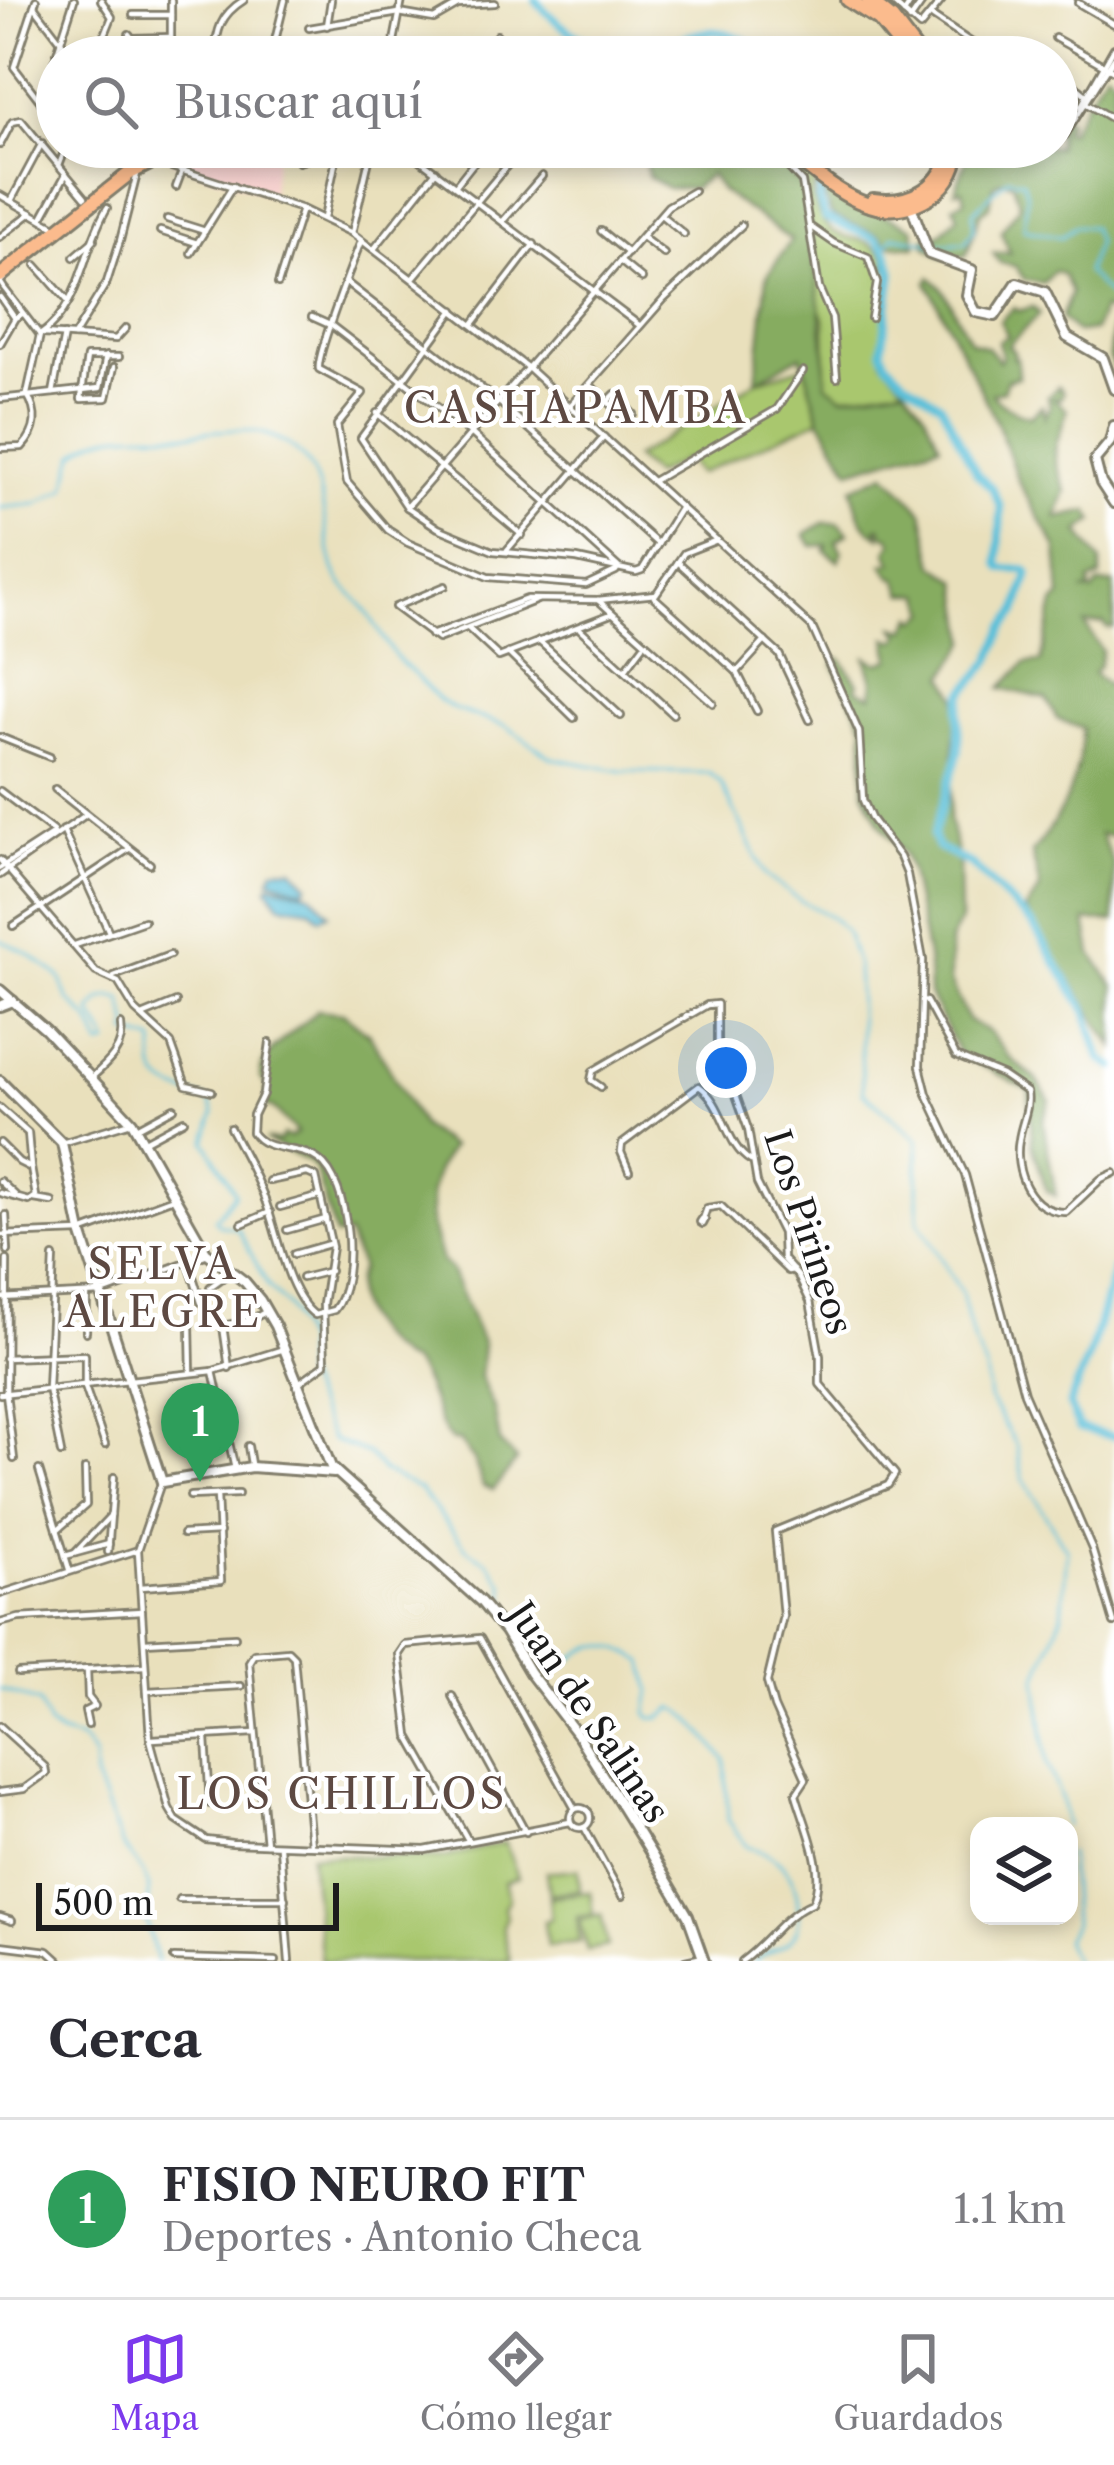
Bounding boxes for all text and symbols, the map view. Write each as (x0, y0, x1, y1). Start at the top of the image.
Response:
search box (36, 36, 1078, 168)
icon: search (78, 69, 144, 135)
text: Buscar aquí (174, 74, 423, 130)
district label: CASHAPAMBA (404, 382, 748, 434)
your location (696, 1038, 756, 1098)
street label: Los Pirineos (755, 1124, 863, 1340)
district label: SELVA ALEGRE (62, 1238, 263, 1338)
pin: 1 (161, 1383, 239, 1482)
street label: Juan de Salinas (496, 1589, 679, 1831)
district label: LOS CHILLOS (176, 1768, 508, 1820)
map controls (970, 1817, 1078, 1925)
button: layers (970, 1817, 1078, 1925)
scale bar (36, 1877, 339, 1930)
text: 500 m (54, 1883, 153, 1924)
text: Cerca (48, 2008, 202, 2070)
text: FISIO NEURO FIT (162, 2157, 585, 2213)
text: 1 (78, 2185, 96, 2233)
text: 1.1 km (954, 2185, 1066, 2233)
text: Deportes · Antonio Checa (162, 2213, 642, 2261)
tab: Mapa (111, 2326, 199, 2439)
tab: Cómo llegar (420, 2326, 612, 2439)
tab: Guardados (833, 2326, 1003, 2439)

